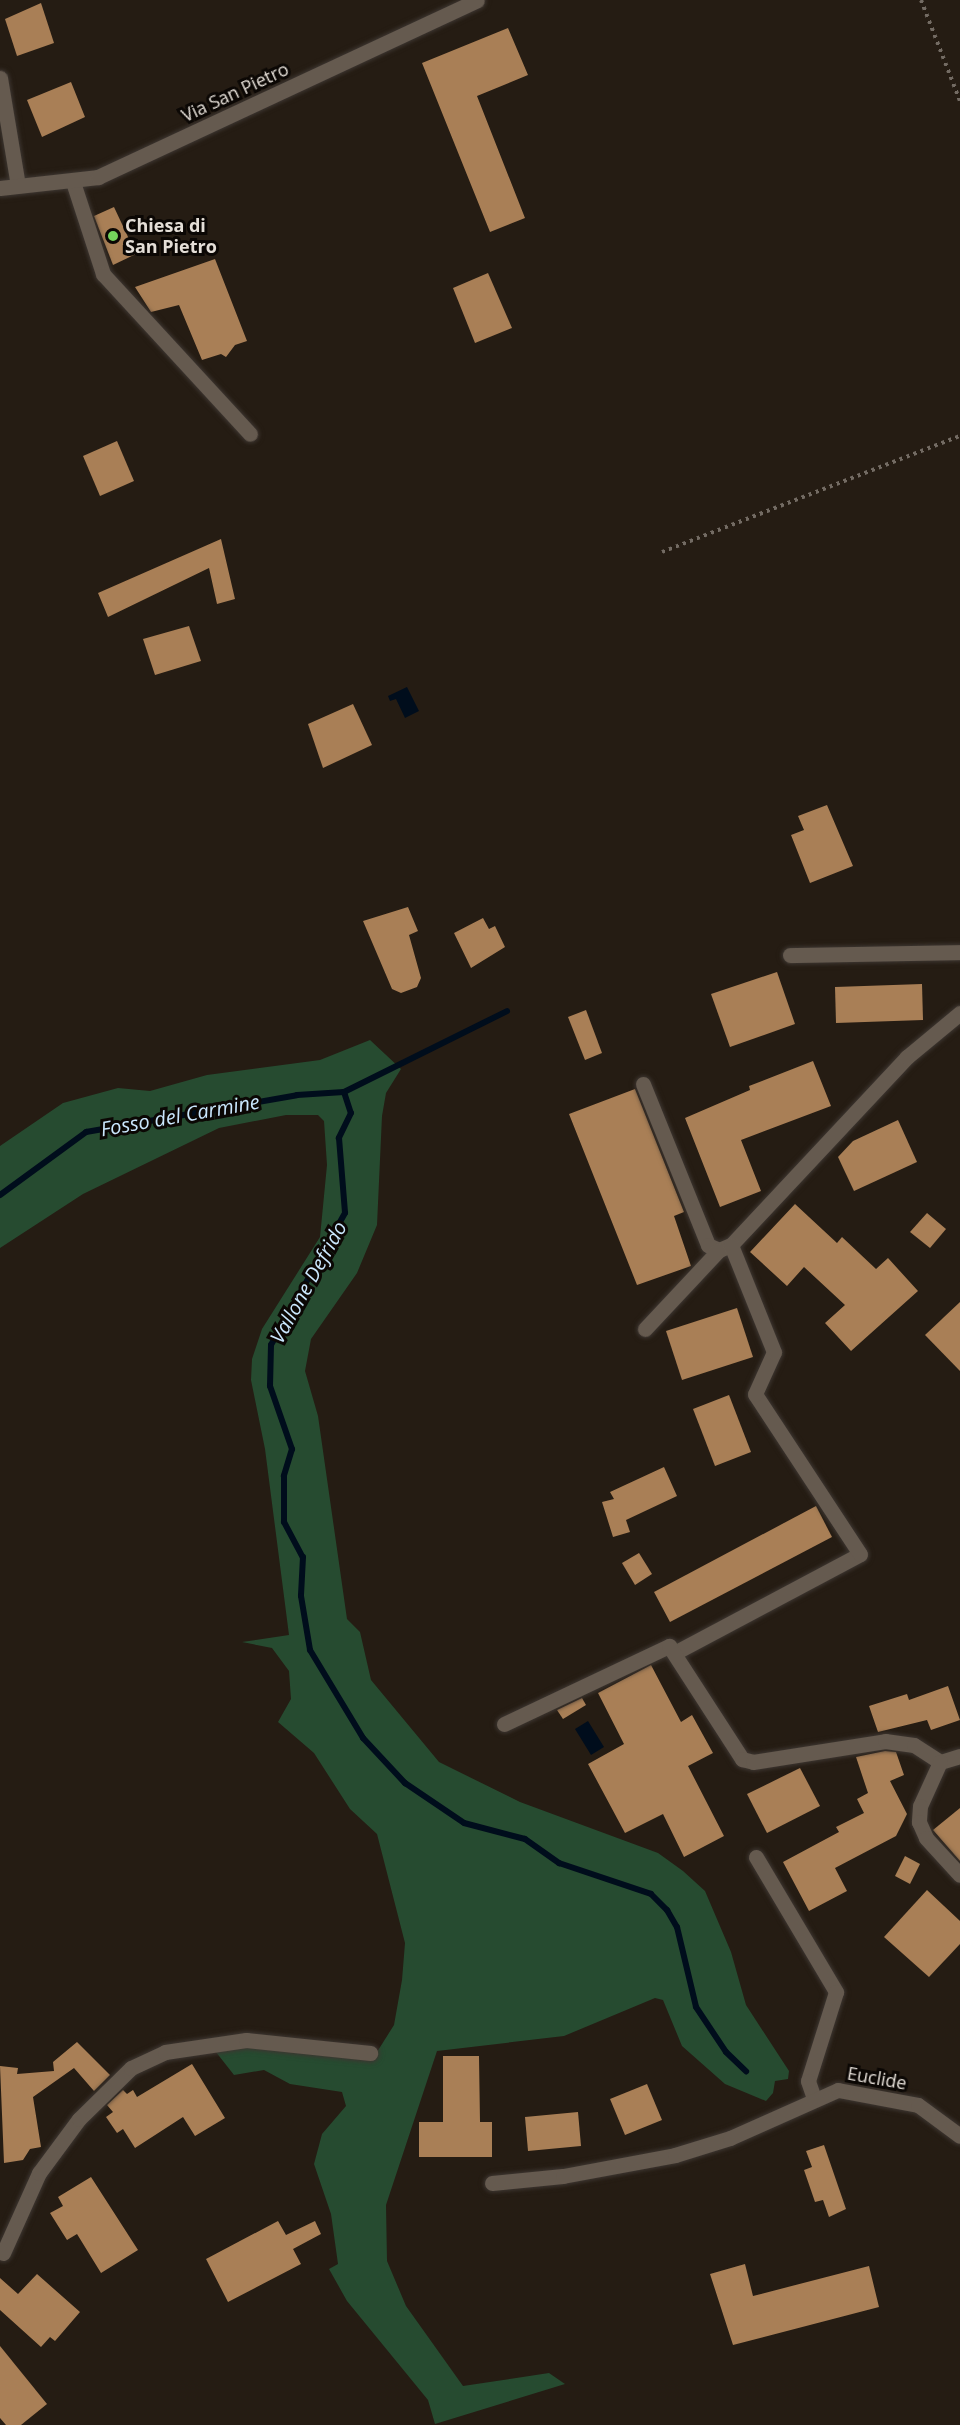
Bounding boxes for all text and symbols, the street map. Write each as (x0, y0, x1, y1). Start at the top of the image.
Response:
street label: Via San Pietro (178, 58, 292, 126)
place label: Chiesa di San Pietro (125, 215, 217, 258)
marker: Chiesa di San Pietro (106, 229, 120, 243)
water label: Fosso del Carmine (99, 1089, 261, 1141)
water label: Vallone Defrido (265, 1217, 351, 1347)
street label: Euclide (846, 2062, 908, 2094)

